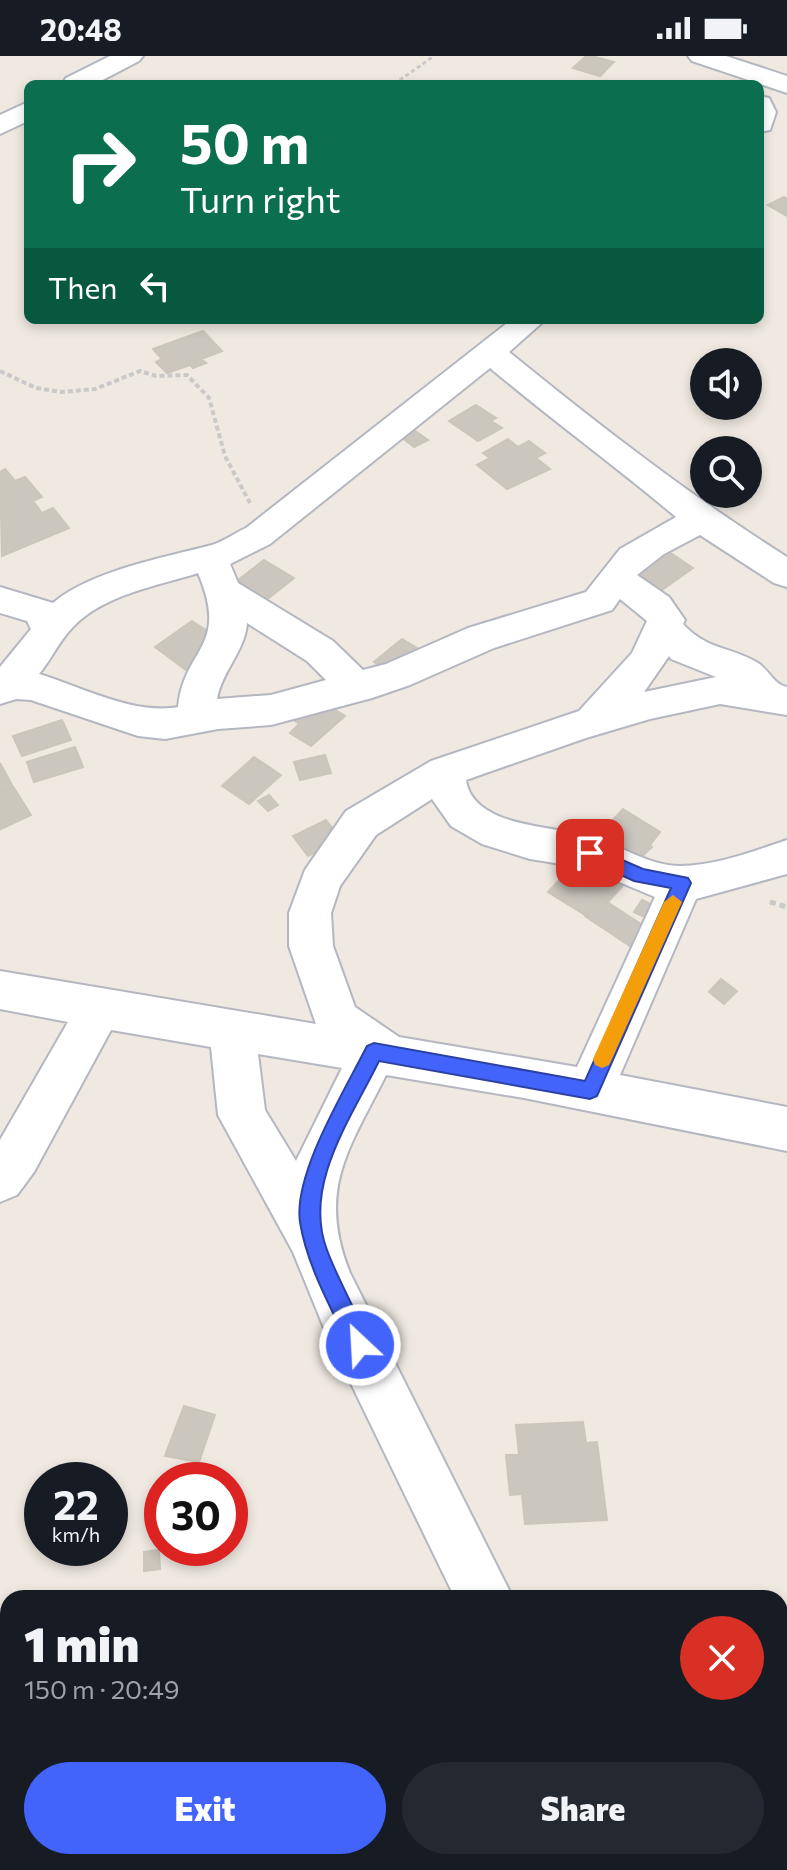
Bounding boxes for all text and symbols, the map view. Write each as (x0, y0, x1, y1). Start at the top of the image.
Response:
text: 20:48 (40, 10, 122, 47)
text: 50 m (180, 107, 309, 176)
icon: right (48, 112, 152, 216)
text: Turn right (180, 176, 341, 220)
icon: left (133, 264, 177, 308)
text: Then (48, 268, 117, 305)
map controls (690, 348, 762, 508)
button: sound (690, 348, 762, 420)
button: search (690, 436, 762, 508)
pin (556, 819, 624, 887)
icon: arrive (568, 831, 612, 875)
position arrow (318, 1303, 402, 1387)
speed limit sign: 30 (144, 1462, 248, 1566)
text: 22 (53, 1479, 99, 1528)
text: km/h (52, 1522, 100, 1546)
text: 1 min (24, 1613, 139, 1672)
button: close (680, 1616, 764, 1700)
text: 150 m · 20:49 (24, 1673, 180, 1704)
button: Exit (24, 1762, 386, 1854)
button: Share (402, 1762, 764, 1854)

